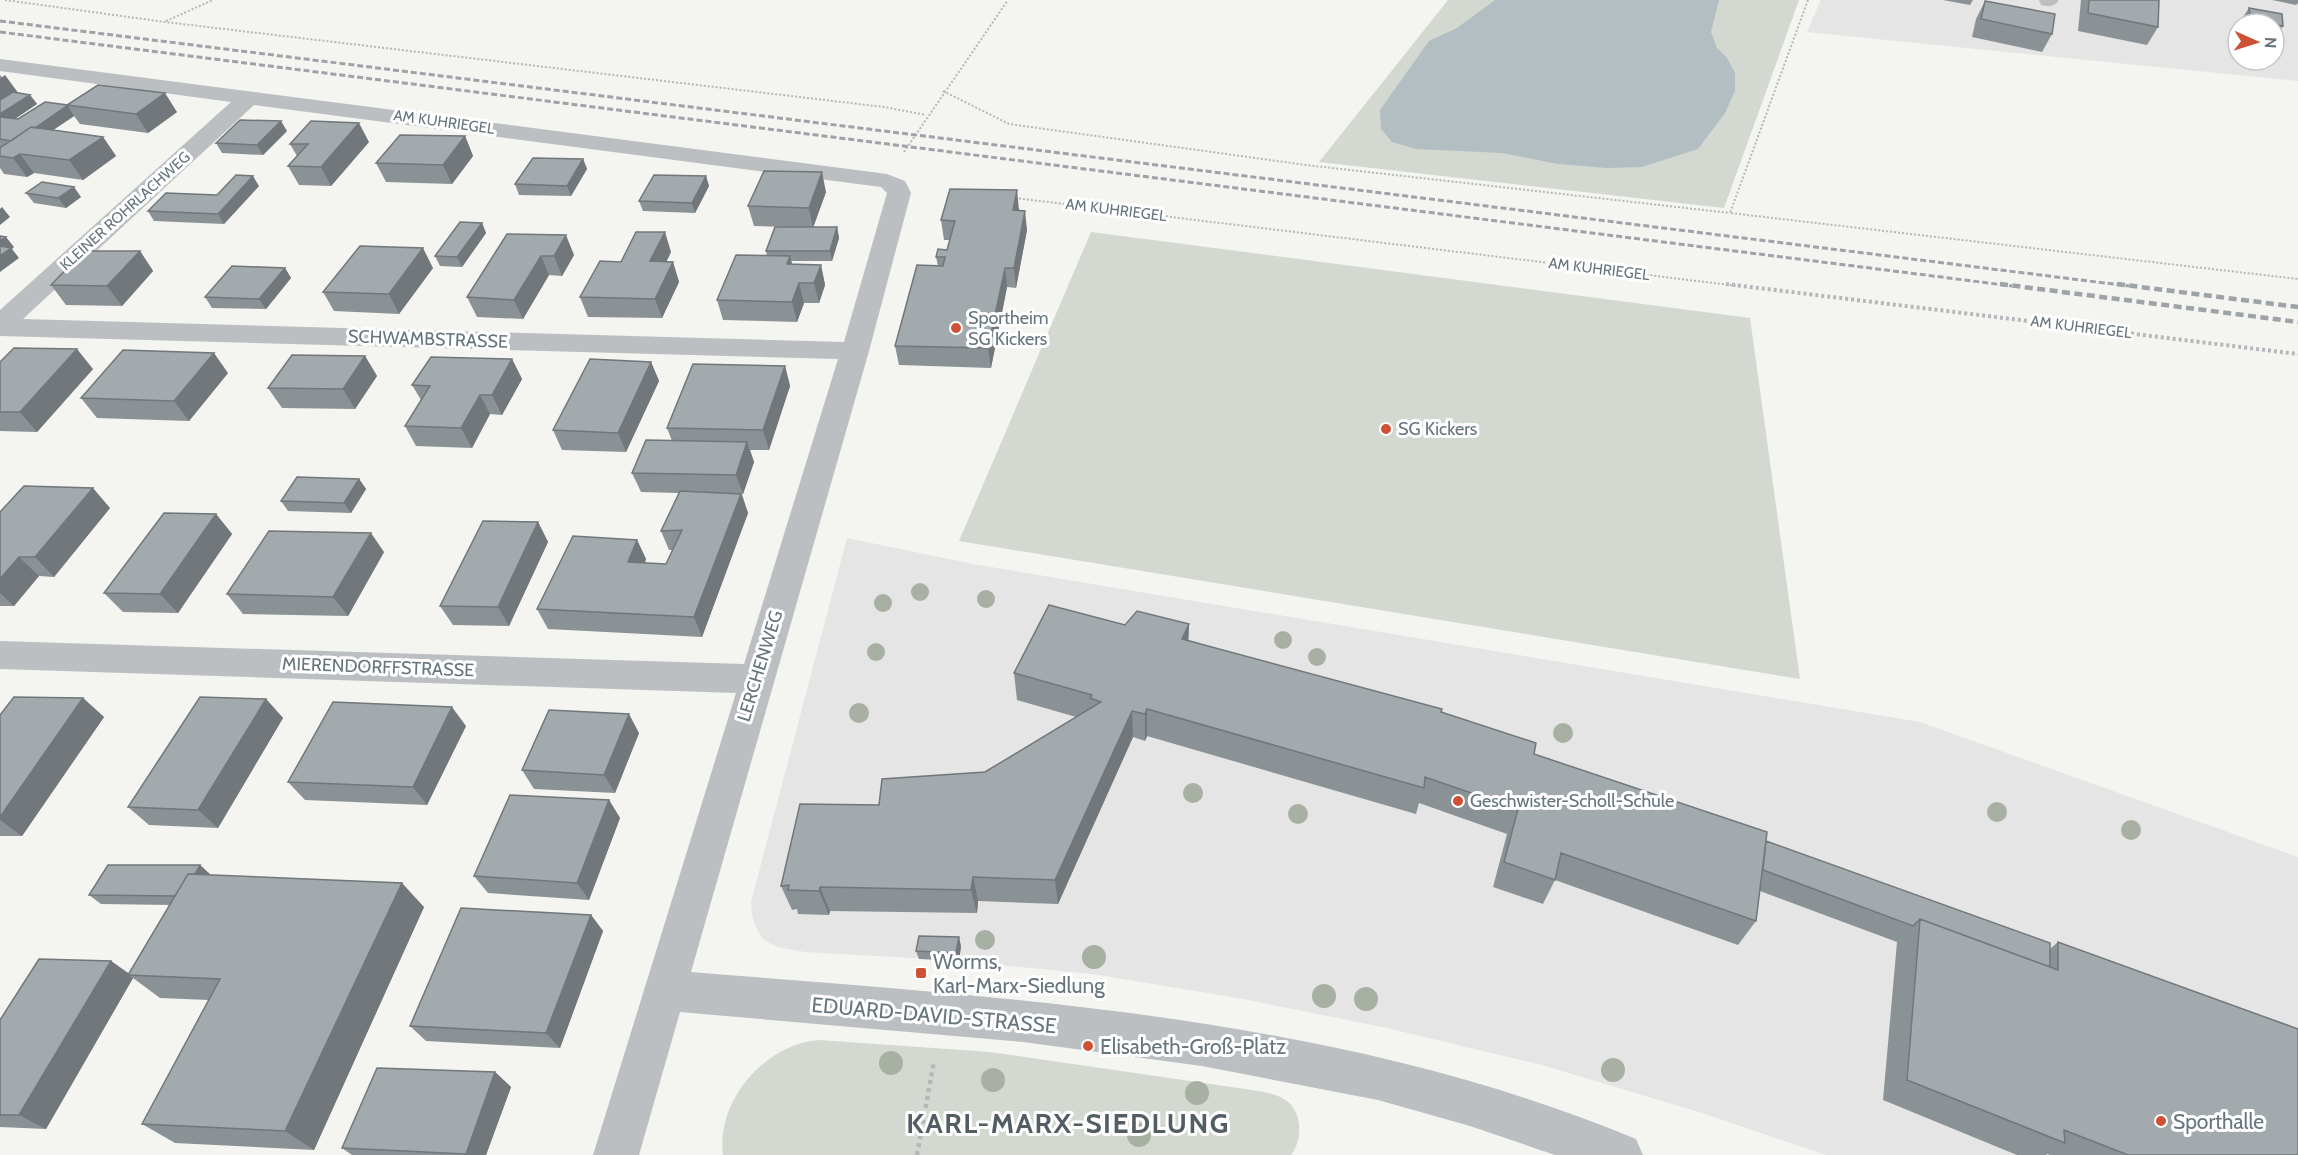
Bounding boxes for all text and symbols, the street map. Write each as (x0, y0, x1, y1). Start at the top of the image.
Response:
north arrow (2226, 12, 2286, 72)
text: N (2261, 37, 2280, 49)
street label: AM KUHRIEGEL (392, 106, 496, 138)
street label: KLEINER ROHRLACHWEG (56, 148, 194, 274)
street label: AM KUHRIEGEL (1064, 195, 1168, 225)
street label: AM KUHRIEGEL (1547, 254, 1651, 284)
place label: Sportheim SG Kickers (968, 307, 1049, 350)
street label: AM KUHRIEGEL (2029, 312, 2133, 342)
marker: Sportheim SG Kickers (949, 321, 963, 335)
street label: SCHWAMBSTRASSE (348, 325, 508, 353)
place label: SG Kickers (1398, 418, 1477, 440)
marker: SG Kickers (1379, 422, 1393, 436)
street label: LERCHENWEG (733, 608, 787, 724)
street label: MIERENDORFFSTRASSE (282, 653, 474, 681)
place label: Geschwister-Scholl-Schule (1470, 790, 1674, 812)
marker: Geschwister-Scholl-Schule (1451, 794, 1465, 808)
place label: Worms, Karl-Marx-Siedlung (933, 949, 1105, 998)
marker: Worms, Karl-Marx-Siedlung (914, 966, 928, 980)
street label: EDUARD-DAVID-STRASSE (811, 992, 1057, 1038)
place label: Elisabeth-Groß-Platz (1100, 1034, 1286, 1059)
marker: Elisabeth-Groß-Platz (1081, 1039, 1095, 1053)
district label: KARL-MARX-SIEDLUNG (906, 1106, 1230, 1140)
place label: Sporthalle (2173, 1109, 2264, 1134)
marker: Sporthalle (2154, 1114, 2168, 1128)

